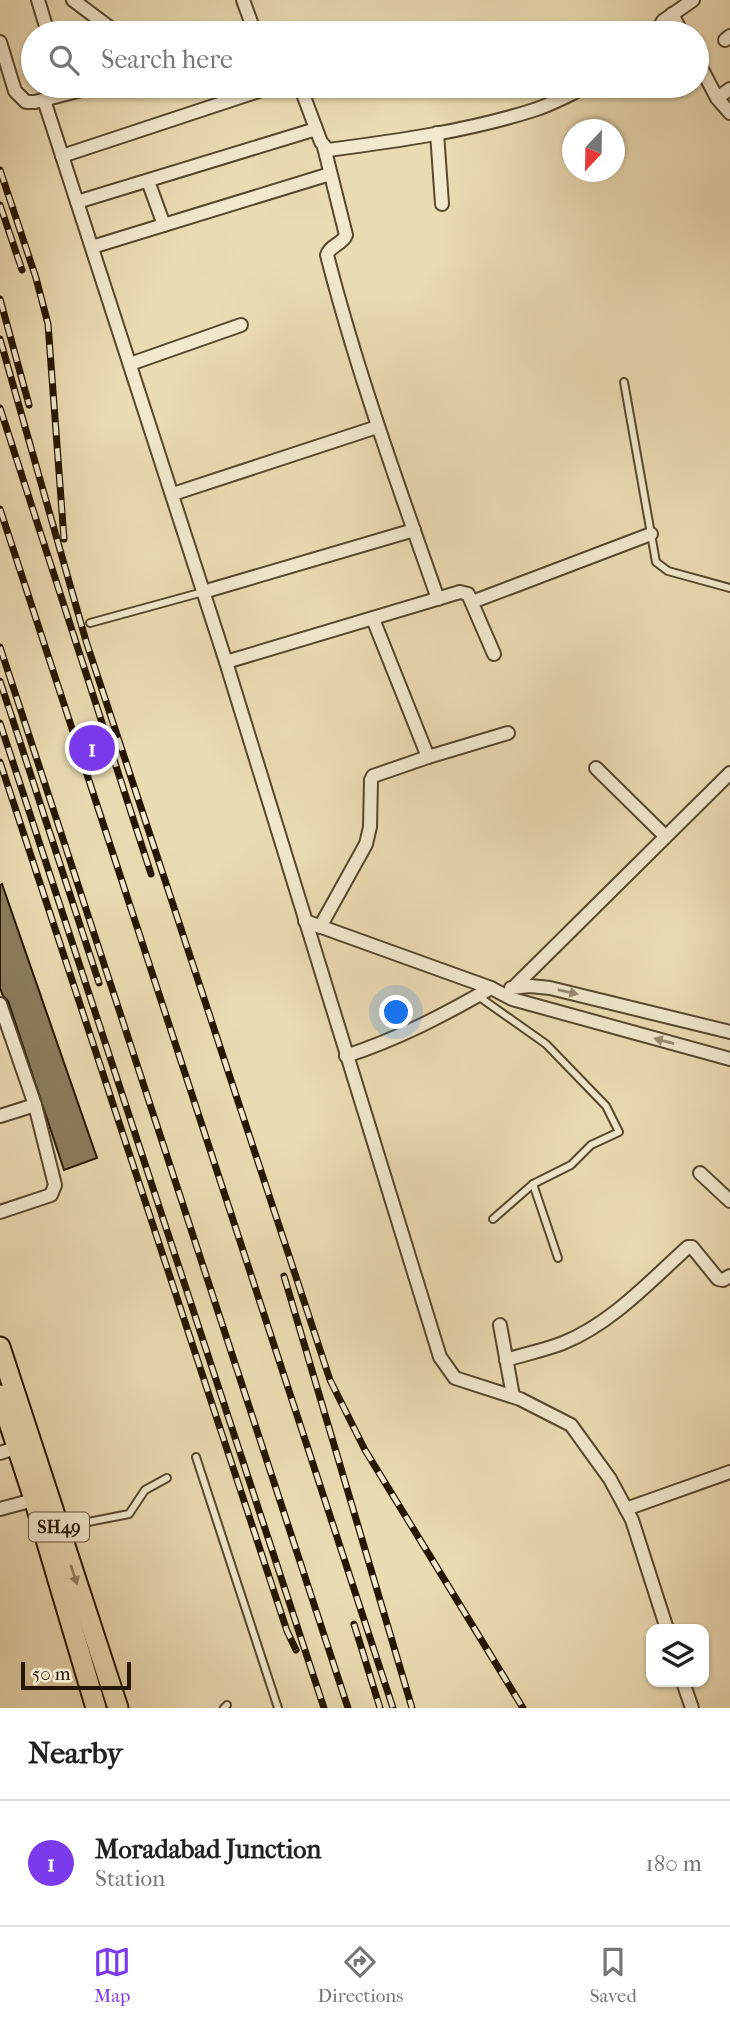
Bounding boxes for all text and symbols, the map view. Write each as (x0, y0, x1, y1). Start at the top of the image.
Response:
search box (21, 21, 709, 98)
icon: search (45, 41, 83, 79)
text: Search here (101, 44, 233, 75)
north arrow (562, 119, 625, 182)
pin: 1 (69, 722, 115, 774)
one-way arrow (557, 987, 579, 998)
your location (379, 995, 413, 1029)
one-way arrow (653, 1035, 675, 1046)
road number: SH49 (29, 1512, 89, 1542)
one-way arrow (69, 1564, 80, 1585)
map controls (646, 1624, 709, 1687)
button: layers (646, 1624, 709, 1687)
scale bar (21, 1659, 131, 1691)
text: 50 m (32, 1663, 71, 1685)
text: Nearby (28, 1736, 123, 1771)
text: Moradabad Junction (95, 1834, 321, 1865)
text: 1 (47, 1850, 55, 1877)
text: 180 m (645, 1850, 702, 1877)
text: Station (95, 1865, 165, 1892)
tab: Map (93, 1943, 131, 2007)
tab: Directions (318, 1943, 403, 2007)
tab: Saved (590, 1943, 637, 2007)

